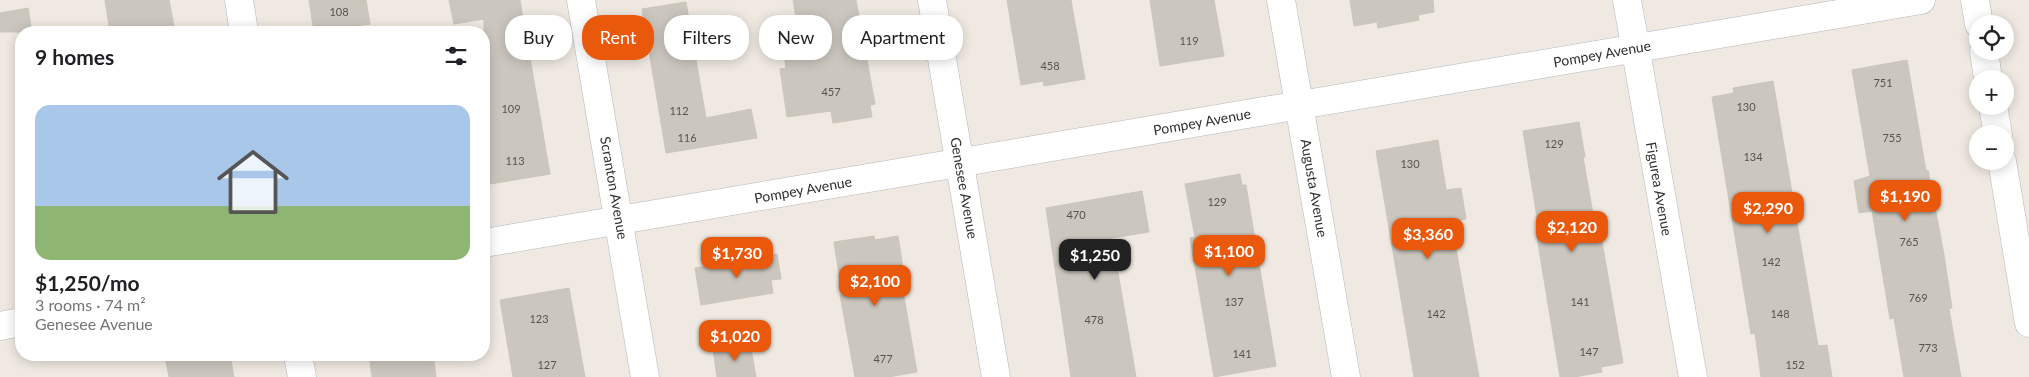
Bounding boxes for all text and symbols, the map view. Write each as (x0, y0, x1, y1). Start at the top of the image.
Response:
house number: 108 (329, 5, 349, 18)
chip: Buy (505, 15, 572, 60)
chip: Rent (582, 15, 654, 60)
chip: Filters (664, 15, 749, 60)
chip: New (759, 15, 832, 60)
chip: Apartment (842, 15, 963, 60)
map controls (1969, 15, 2014, 170)
button: locate (1969, 15, 2014, 60)
house number: 119 (1179, 34, 1199, 47)
street label: Pompey Avenue (1552, 37, 1652, 70)
icon: filters (442, 42, 470, 70)
text: 9 homes (35, 44, 114, 69)
house number: 458 (1040, 59, 1060, 72)
button: + (1969, 70, 2014, 115)
house number: 751 (1873, 76, 1893, 89)
house number: 457 (821, 85, 841, 98)
house number: 130 (1736, 100, 1756, 113)
house number: 109 (501, 102, 521, 115)
house number: 112 (669, 104, 689, 117)
street label: Pompey Avenue (1152, 105, 1252, 138)
button: − (1969, 125, 2014, 170)
house number: 116 (677, 131, 697, 144)
house number: 755 (1882, 131, 1902, 144)
street label: Scranton Avenue (597, 135, 632, 241)
street label: Genesee Avenue (947, 136, 982, 240)
icon: home (208, 137, 298, 227)
street label: Augusta Avenue (1297, 137, 1332, 238)
house number: 129 (1544, 137, 1564, 150)
street label: Figurea Avenue (1643, 141, 1676, 237)
house number: 134 (1743, 150, 1763, 163)
house number: 113 (505, 154, 525, 167)
house number: 130 (1400, 157, 1420, 170)
street label: Pompey Avenue (753, 173, 853, 206)
pin: $1,190 (1864, 180, 1946, 222)
text: $1,190 (1880, 186, 1930, 205)
pin: $2,290 (1727, 192, 1809, 234)
house number: 129 (1207, 195, 1227, 208)
text: $2,290 (1743, 198, 1793, 217)
house number: 470 (1066, 208, 1086, 221)
pin: $2,120 (1531, 210, 1613, 253)
text: $2,120 (1547, 217, 1597, 236)
pin: $3,360 (1387, 218, 1469, 260)
text: $3,360 (1403, 224, 1453, 243)
pin: $1,100 (1188, 234, 1270, 277)
house number: 765 (1899, 235, 1919, 248)
pin: $1,730 (696, 236, 778, 279)
pin: $1,250 (1054, 238, 1136, 281)
text: $1,100 (1204, 241, 1254, 260)
text: $1,730 (712, 243, 762, 262)
text: $1,250 (1070, 245, 1120, 264)
house number: 142 (1761, 255, 1781, 268)
pin: $2,100 (834, 264, 916, 307)
text: $1,250/mo (35, 270, 140, 295)
text: $2,100 (850, 271, 900, 290)
house number: 769 (1908, 291, 1928, 304)
text: 3 rooms · 74 m² (35, 295, 146, 314)
house number: 137 (1224, 295, 1244, 308)
house number: 141 (1570, 295, 1590, 308)
house number: 142 (1426, 307, 1446, 320)
house number: 148 (1770, 307, 1790, 320)
house number: 123 (529, 312, 549, 325)
house number: 478 (1084, 313, 1104, 326)
text: Genesee Avenue (35, 314, 153, 333)
pin: $1,020 (694, 320, 776, 362)
text: $1,020 (710, 326, 760, 345)
house number: 773 (1918, 341, 1938, 354)
house number: 147 (1579, 345, 1599, 358)
house number: 141 (1232, 347, 1252, 360)
house number: 477 (873, 352, 893, 365)
house number: 127 (537, 358, 557, 371)
house number: 152 (1785, 358, 1805, 371)

